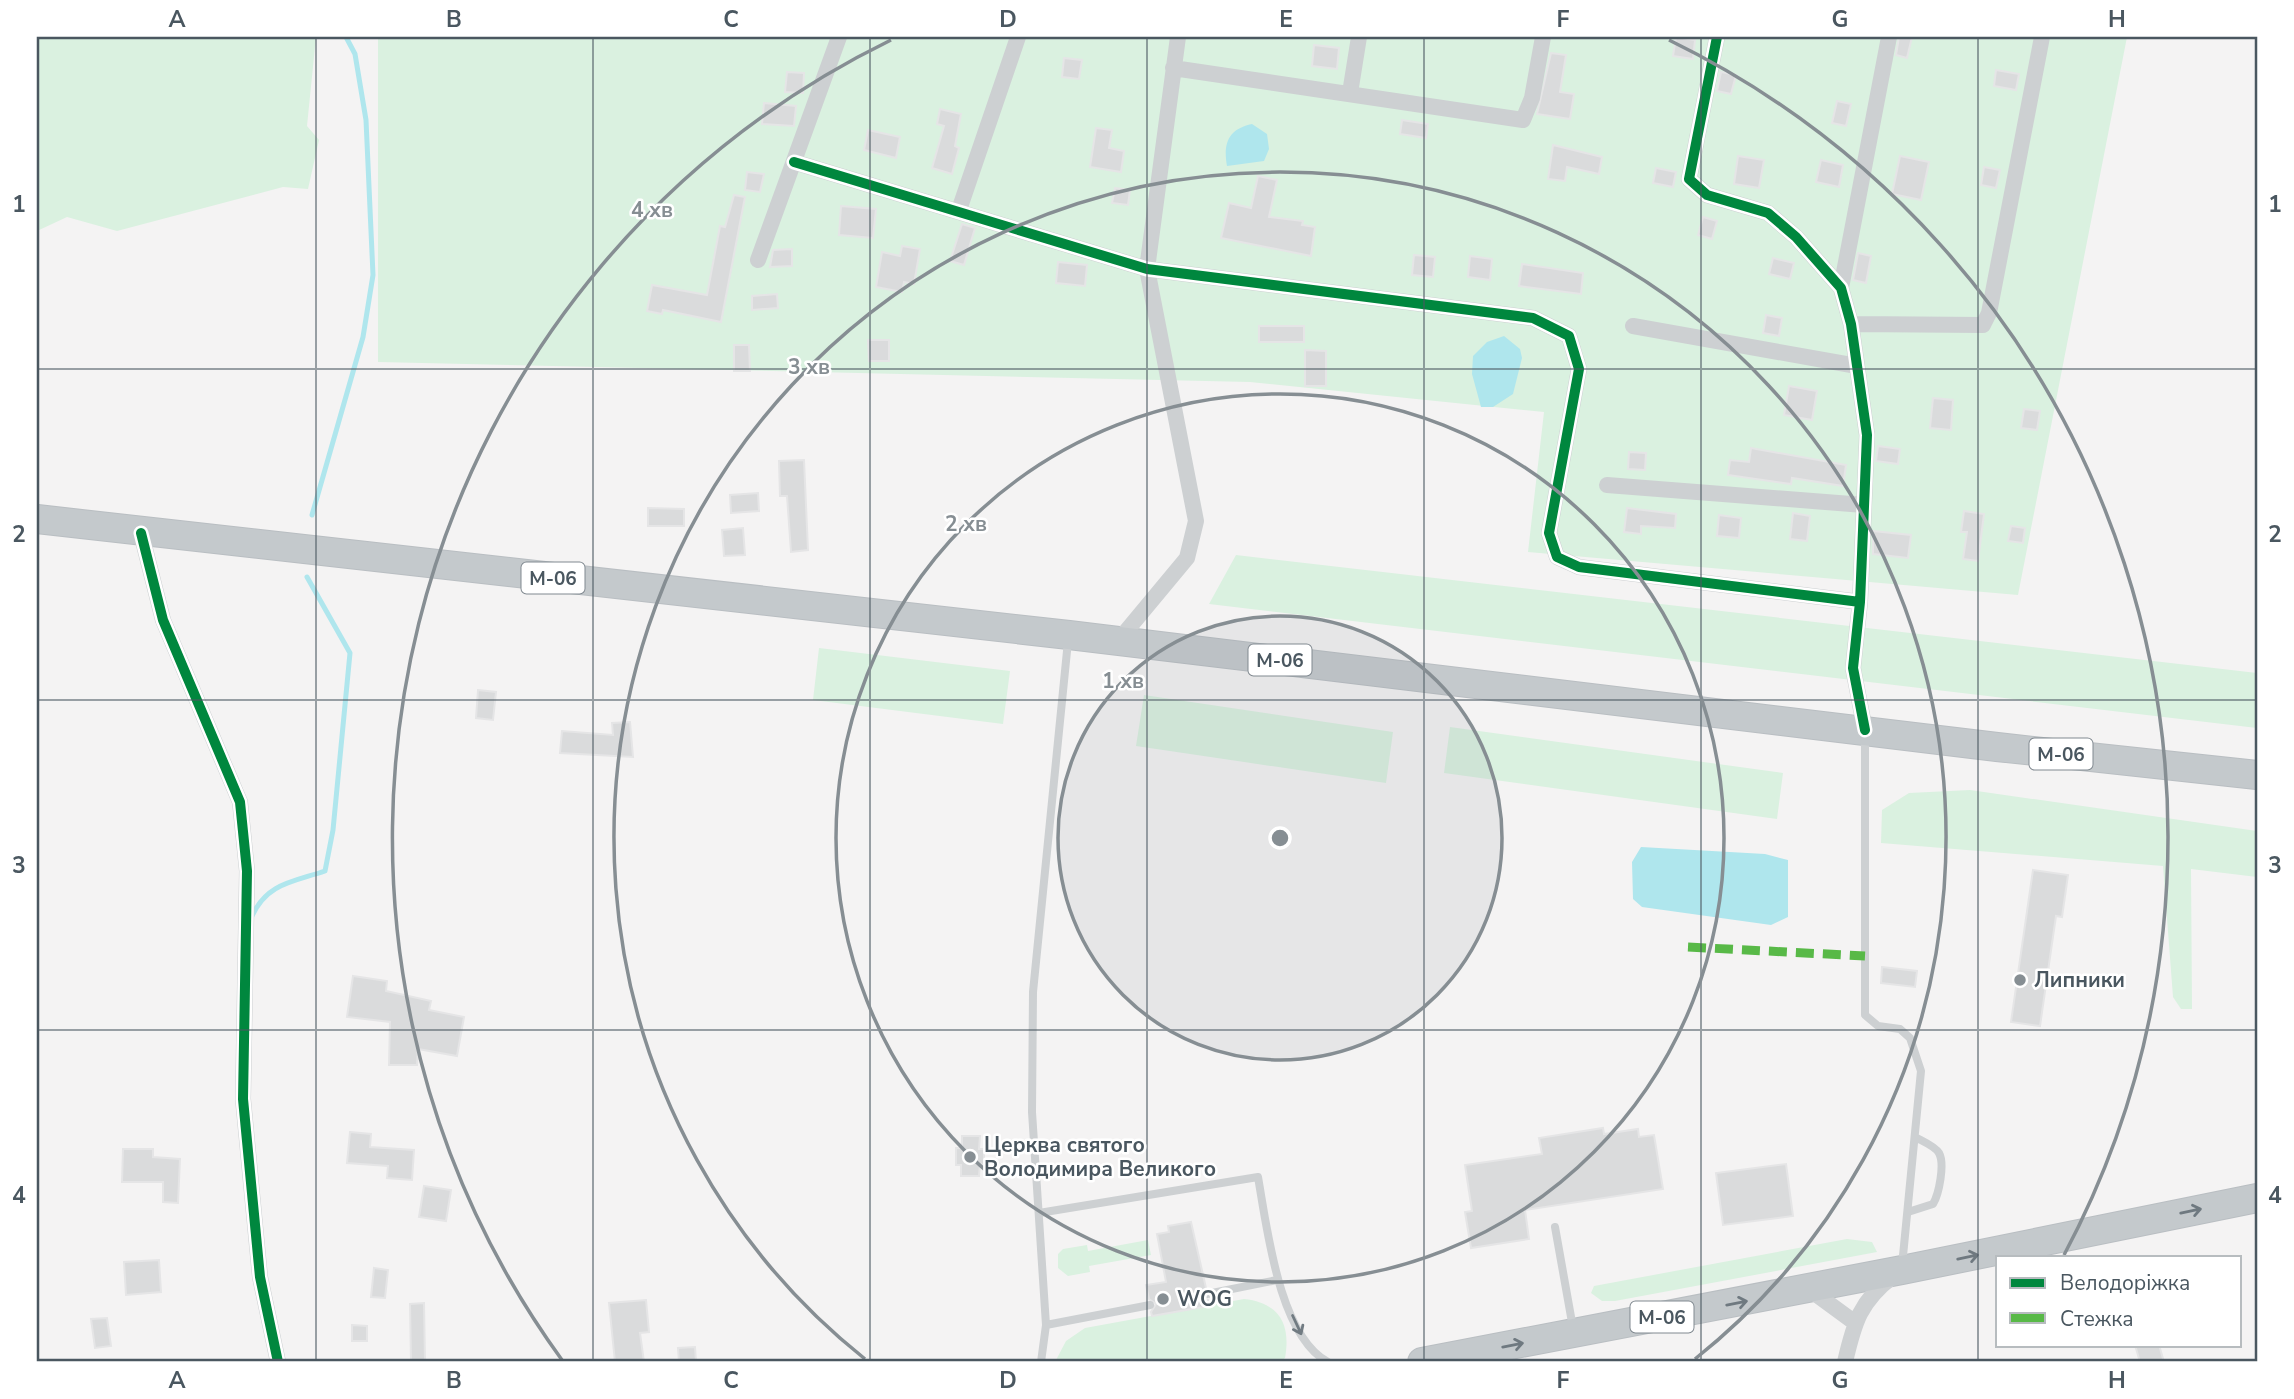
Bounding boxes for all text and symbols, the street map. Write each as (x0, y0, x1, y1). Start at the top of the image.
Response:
text: A (168, 4, 186, 35)
text: B (446, 4, 462, 35)
text: C (723, 4, 739, 35)
text: D (999, 4, 1017, 35)
text: E (1279, 4, 1293, 35)
text: F (1557, 4, 1570, 35)
text: G (1832, 4, 1848, 35)
text: H (2108, 4, 2126, 35)
text: 1 (12, 189, 26, 220)
text: 1 (2268, 189, 2282, 220)
text: 4 хв (631, 196, 673, 224)
text: 3 хв (788, 353, 830, 381)
text: 2 хв (945, 510, 987, 538)
text: 2 (12, 519, 26, 550)
text: 2 (2268, 519, 2282, 550)
road number: М-06 (522, 562, 584, 594)
road number: М-06 (1248, 645, 1312, 676)
text: 1 хв (1102, 667, 1144, 695)
road number: М-06 (2030, 738, 2092, 769)
centre of rings (1268, 826, 1292, 850)
text: 3 (12, 850, 26, 881)
text: 3 (2268, 850, 2282, 881)
place label: Липники (2034, 966, 2125, 994)
marker: Липники (2012, 972, 2028, 988)
place label: Церква святого Володимира Великого (984, 1131, 1216, 1183)
marker: Церква святого Володимира Великого (962, 1149, 978, 1165)
text: 4 (12, 1180, 26, 1211)
text: 4 (2268, 1180, 2282, 1211)
one-way arrow (2179, 1204, 2202, 1217)
one-way arrow (1956, 1249, 1979, 1263)
legend (1996, 1256, 2242, 1346)
text: Велодоріжка (2060, 1269, 2190, 1297)
place label: WOG (1177, 1285, 1232, 1313)
marker: WOG (1155, 1291, 1171, 1307)
one-way arrow (1725, 1295, 1748, 1309)
road number: М-06 (1630, 1302, 1694, 1332)
text: Стежка (2060, 1305, 2134, 1333)
one-way arrow (1291, 1314, 1304, 1336)
one-way arrow (1501, 1338, 1524, 1352)
text: A (168, 1365, 186, 1396)
text: B (446, 1365, 462, 1396)
text: C (723, 1365, 739, 1396)
text: D (999, 1365, 1017, 1396)
text: E (1279, 1365, 1293, 1396)
text: F (1557, 1365, 1570, 1396)
text: G (1832, 1365, 1848, 1396)
text: H (2108, 1365, 2126, 1396)

